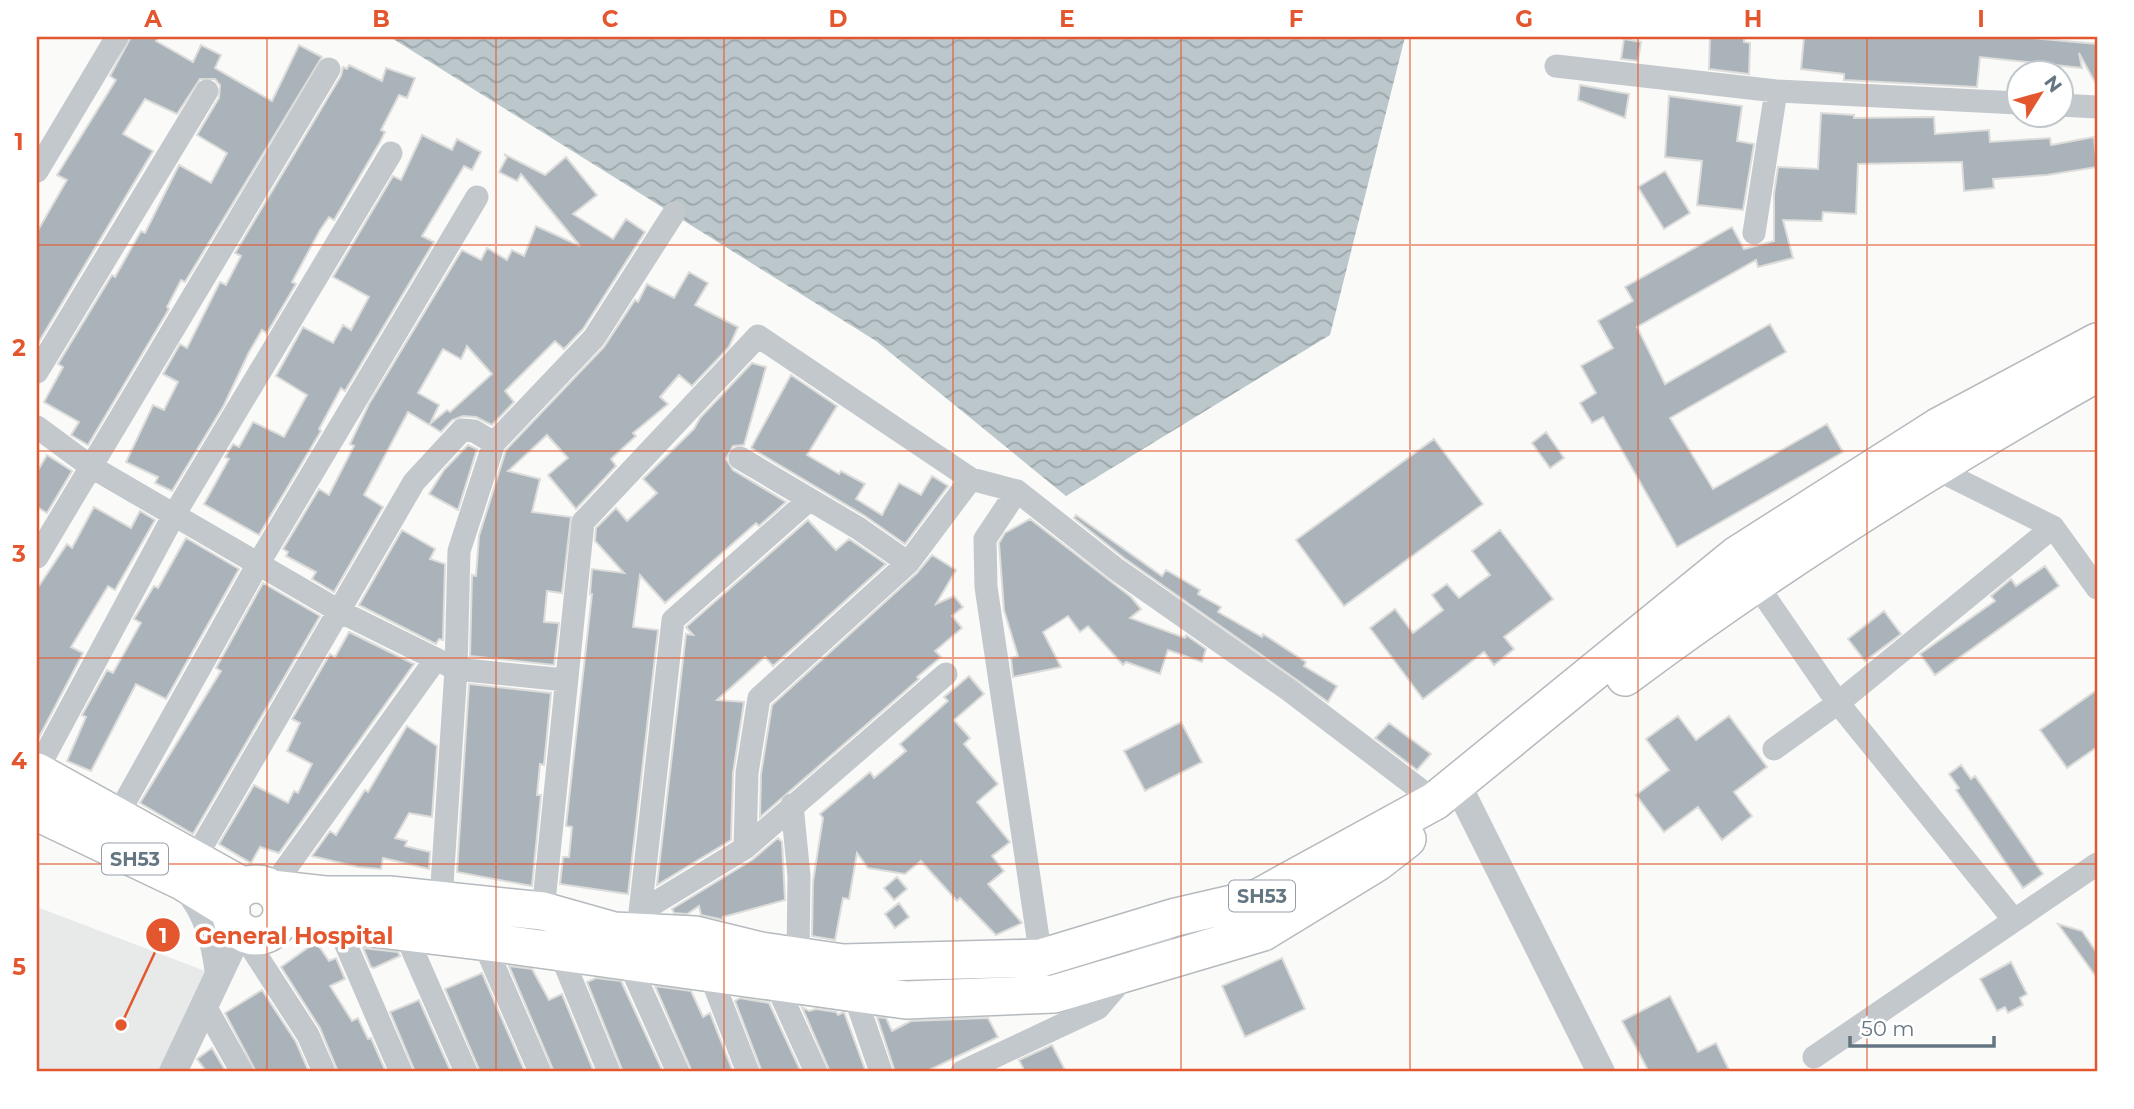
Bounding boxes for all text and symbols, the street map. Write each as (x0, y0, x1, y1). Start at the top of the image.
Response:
text: A (143, 5, 162, 33)
text: B (372, 5, 390, 33)
text: C (602, 5, 619, 33)
text: D (829, 5, 848, 33)
text: E (1059, 5, 1075, 33)
text: F (1289, 5, 1304, 33)
text: G (1515, 5, 1533, 33)
text: H (1744, 5, 1762, 33)
text: I (1977, 5, 1985, 33)
north arrow (2004, 60, 2074, 130)
text: N (2039, 71, 2067, 97)
text: 1 (14, 128, 24, 156)
text: 2 (12, 334, 26, 362)
text: 3 (11, 540, 26, 568)
text: 4 (11, 747, 27, 775)
road number: SH53 (102, 844, 168, 874)
road number: SH53 (1229, 880, 1295, 912)
callout: General Hospital (146, 913, 407, 957)
text: General Hospital (195, 922, 393, 950)
text: 1 (159, 923, 167, 948)
text: 5 (12, 953, 26, 981)
scale bar (1850, 1004, 1994, 1048)
text: 50 m (1861, 1016, 1915, 1041)

